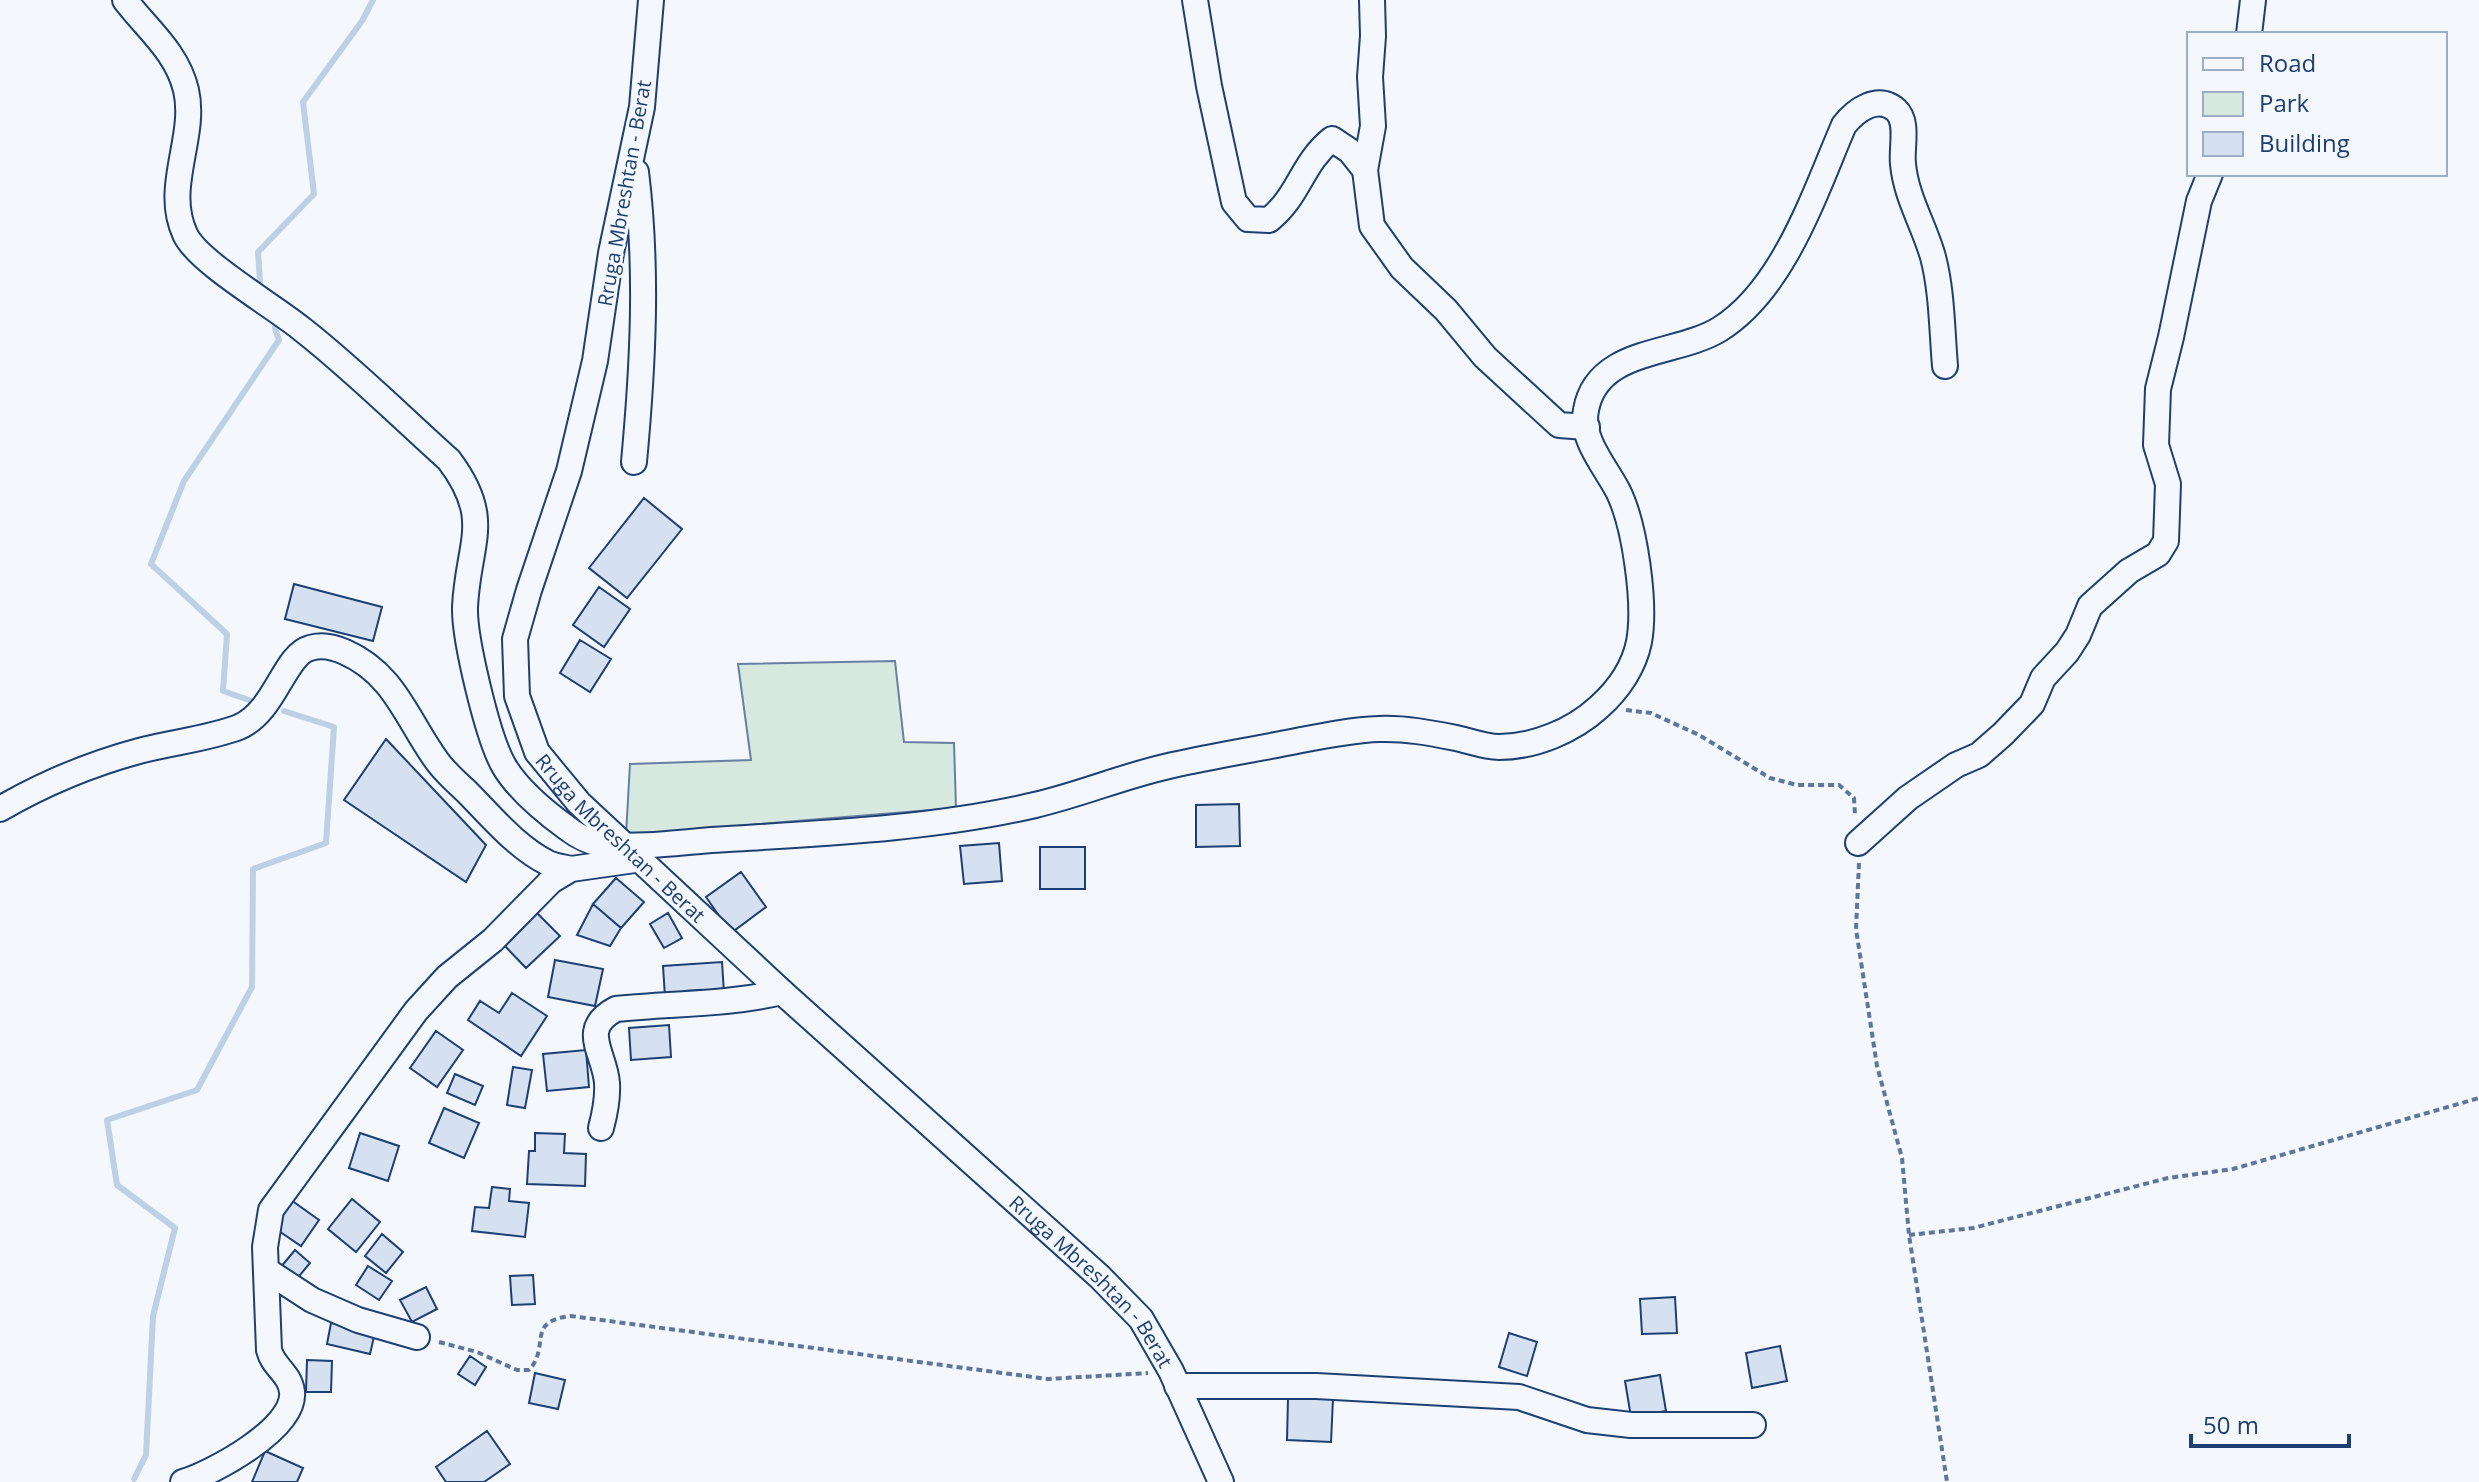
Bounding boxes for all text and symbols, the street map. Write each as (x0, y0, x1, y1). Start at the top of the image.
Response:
legend (2187, 32, 2447, 176)
text: Road (2259, 46, 2316, 79)
street label: Rruga Mbreshtan - Berat (591, 78, 657, 308)
text: Park (2259, 86, 2310, 119)
text: Building (2259, 126, 2350, 159)
street label: Rruga Mbreshtan - Berat (530, 748, 712, 928)
street label: Rruga Mbreshtan - Berat (1004, 1189, 1180, 1372)
scale bar (2191, 1398, 2349, 1448)
text: 50 m (2203, 1408, 2259, 1441)

